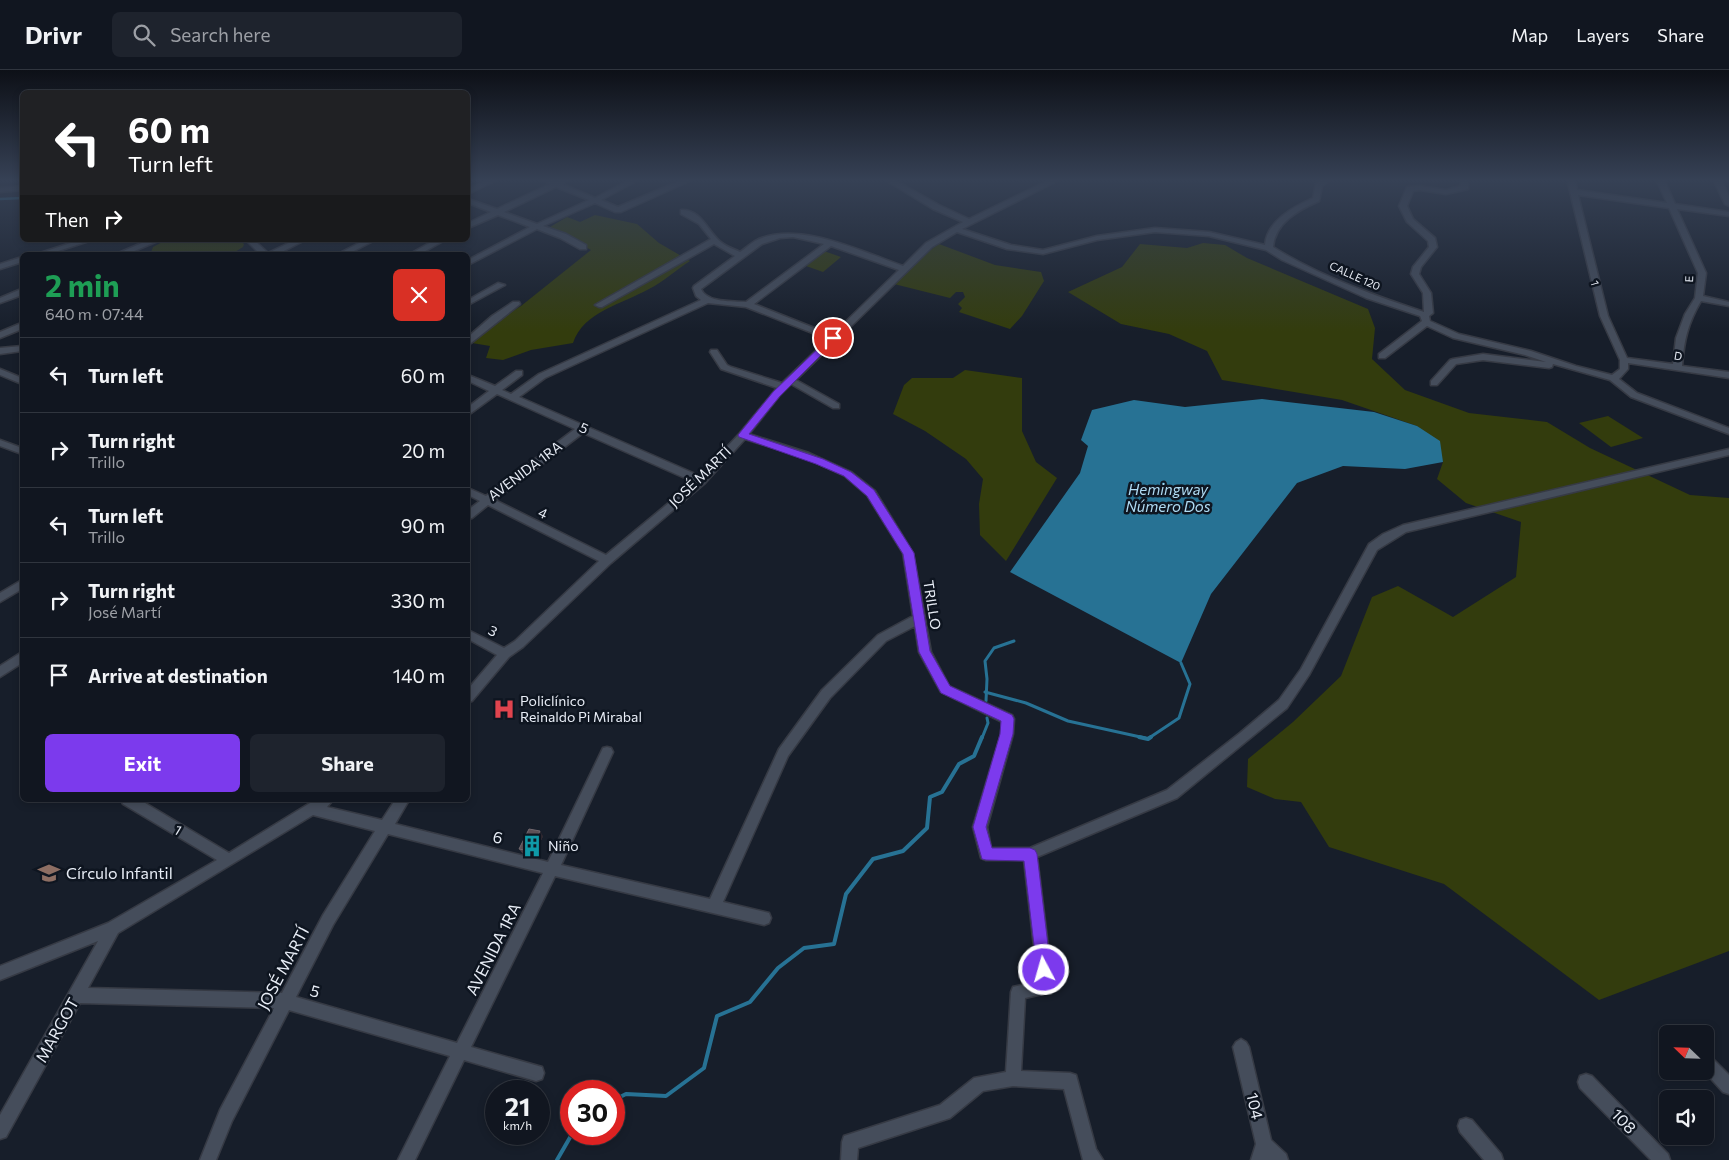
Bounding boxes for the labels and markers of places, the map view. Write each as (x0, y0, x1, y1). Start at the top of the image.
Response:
pin (812, 317, 854, 359)
place label: Policlínico Reinaldo Pi Mirabal (520, 692, 642, 725)
hospital icon: Policlínico Reinaldo Pi Mirabal (491, 696, 517, 722)
building icon: Niño (519, 833, 545, 859)
place label: Niño (548, 837, 579, 854)
school or university icon: Círculo Infantil (36, 860, 62, 886)
place label: Círculo Infantil (66, 863, 173, 882)

